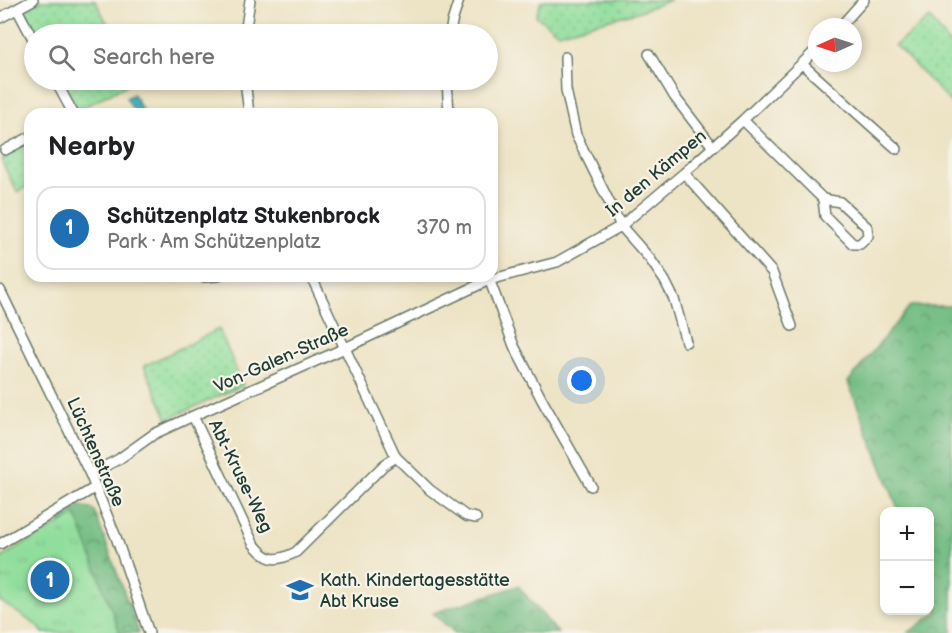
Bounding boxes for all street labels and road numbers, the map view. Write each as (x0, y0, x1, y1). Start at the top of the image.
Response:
street label: In den Kämpen (602, 125, 711, 221)
street label: Von-Galen-Straße (211, 319, 352, 398)
street label: Lüchtenstraße (62, 394, 129, 510)
street label: Abt-Kruse-Weg (204, 416, 277, 536)

